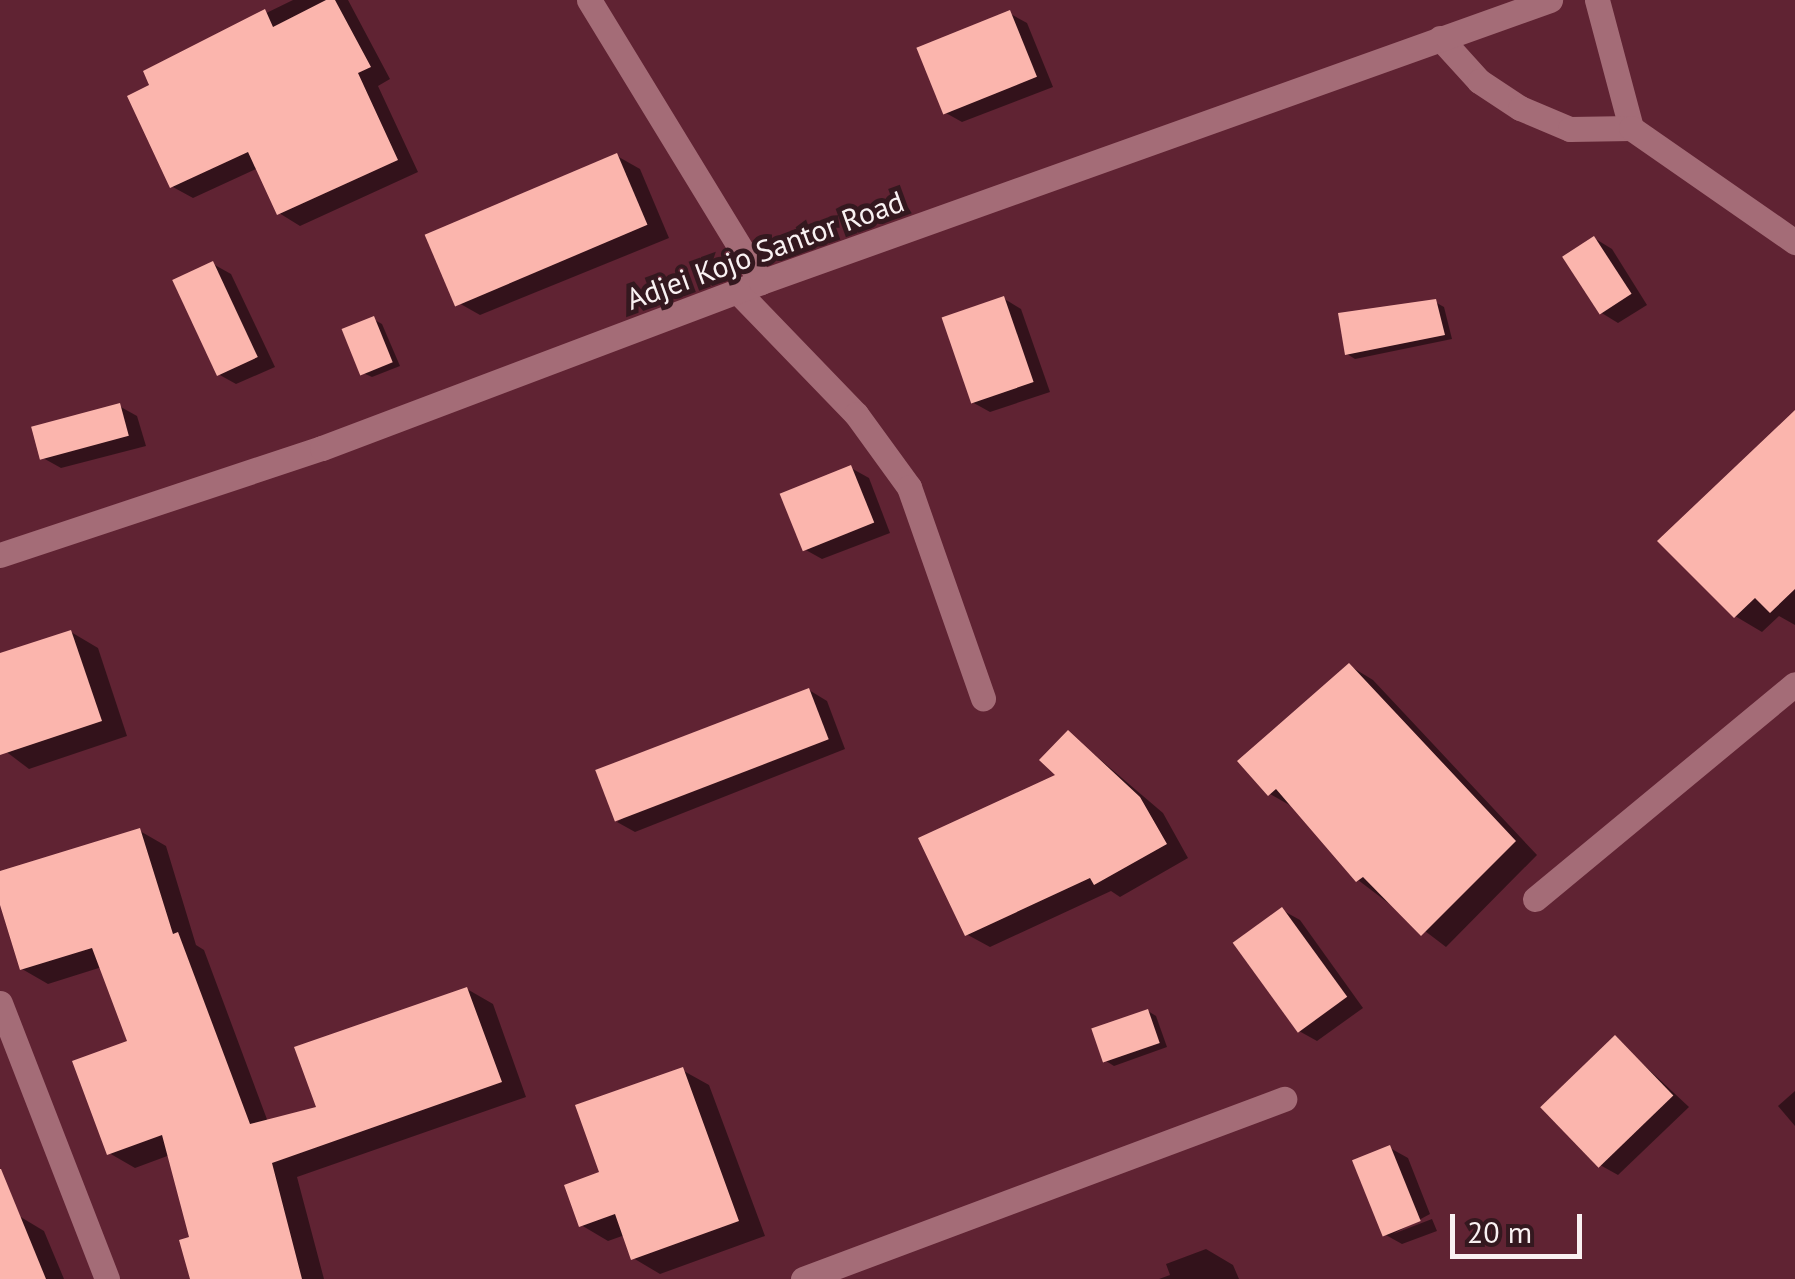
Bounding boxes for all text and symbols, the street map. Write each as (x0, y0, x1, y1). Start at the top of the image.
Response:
street label: Adjei Kojo Santor Road (621, 183, 909, 317)
scale bar (1455, 1194, 1588, 1256)
text: 20 m (1467, 1212, 1532, 1251)

